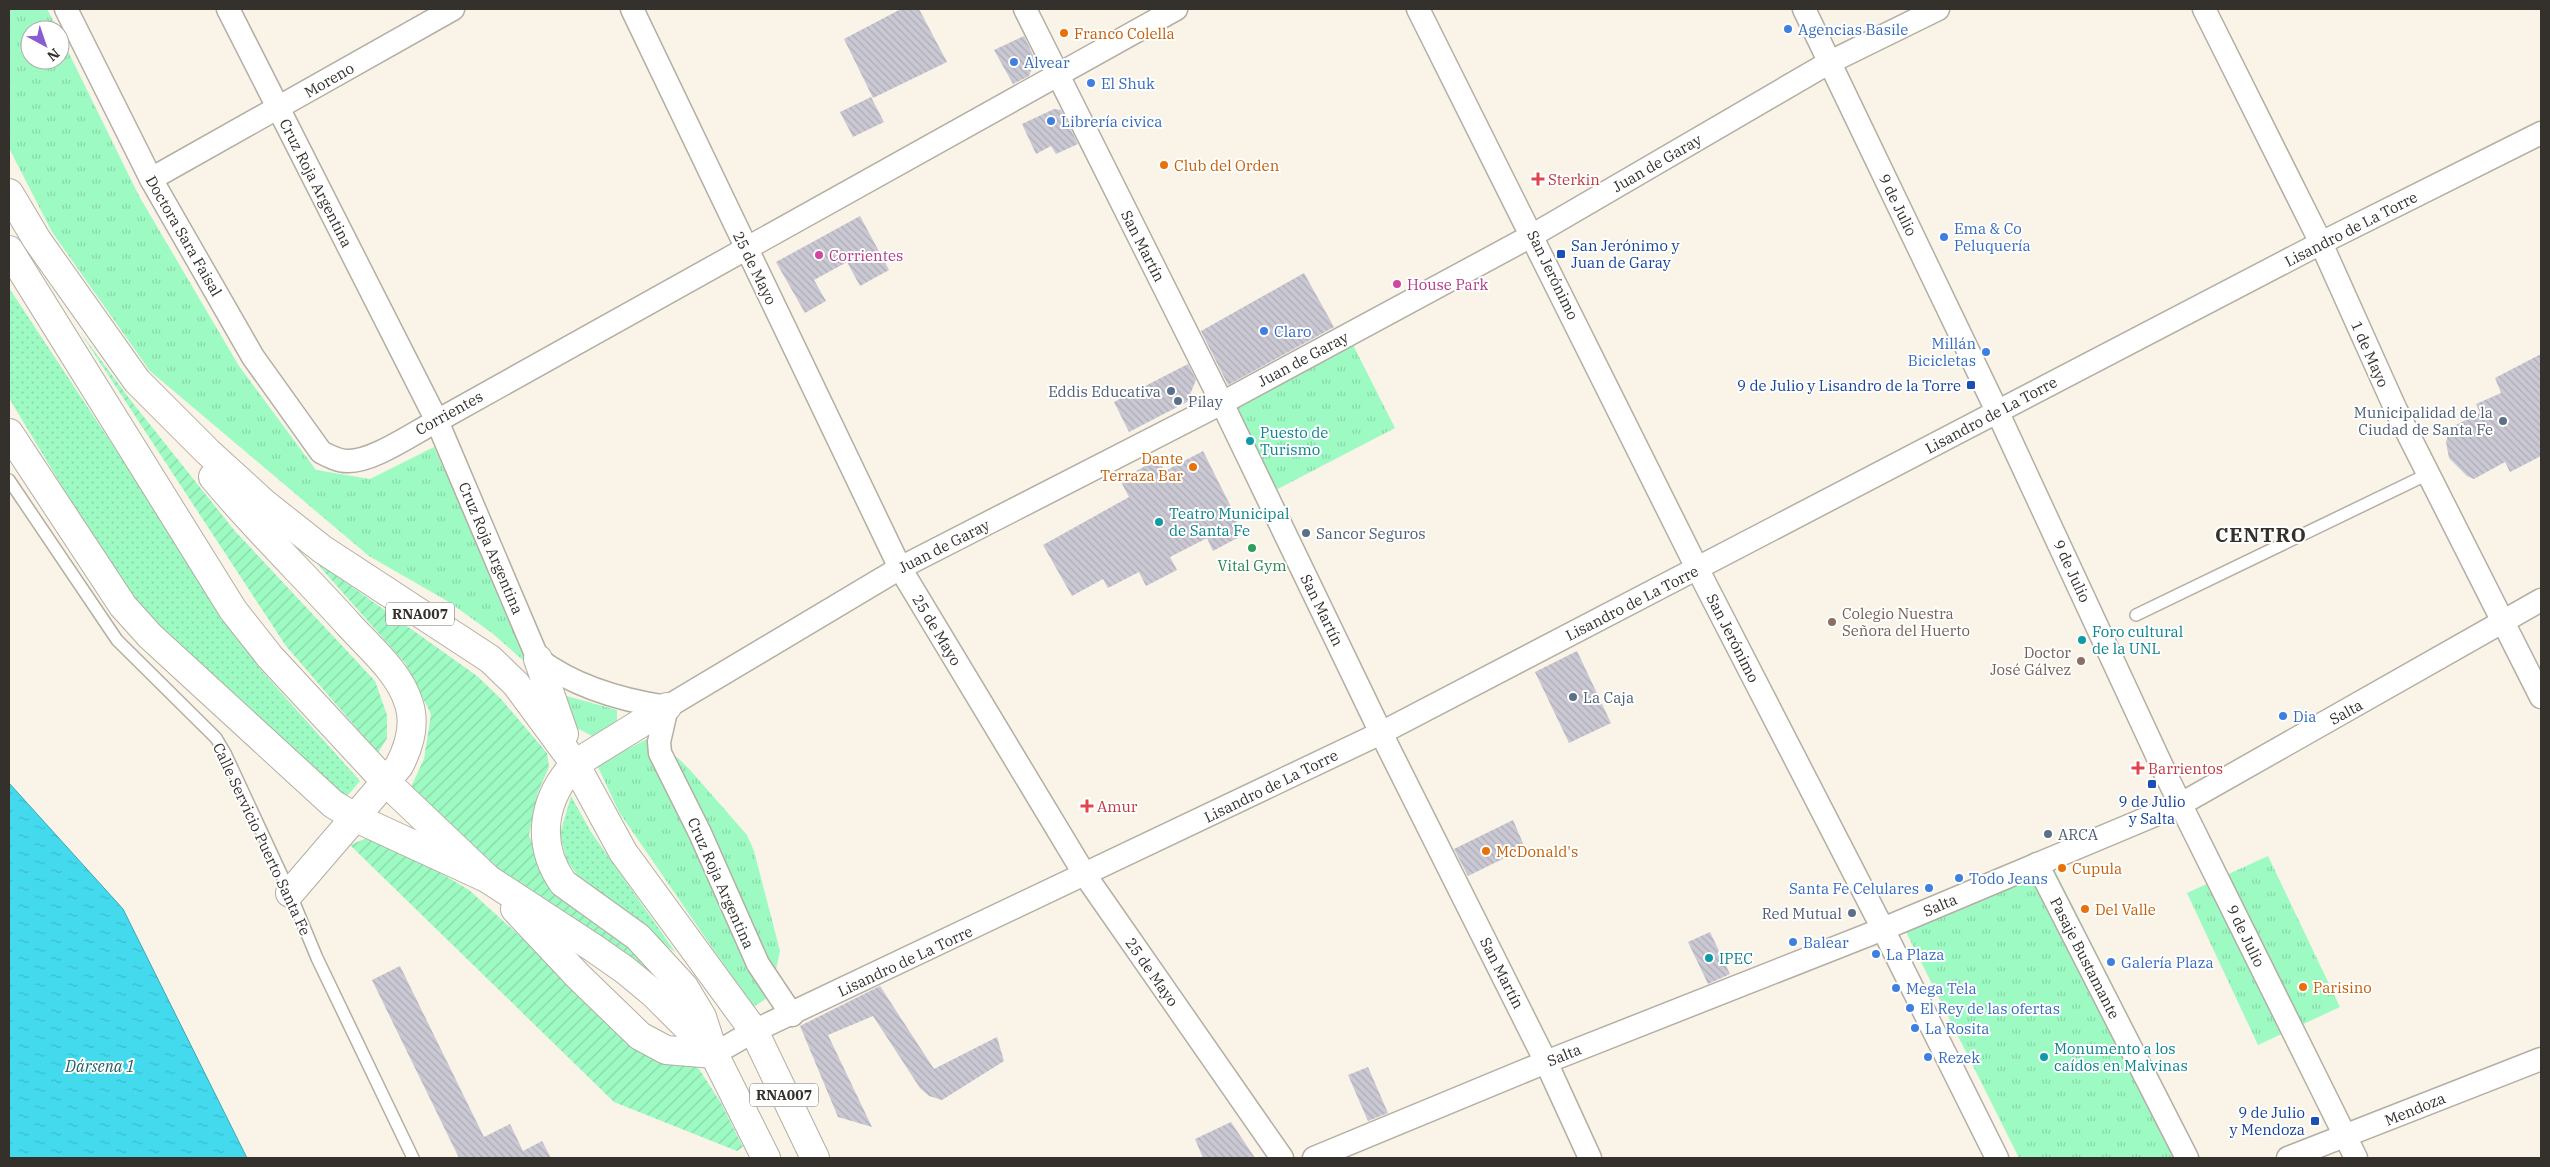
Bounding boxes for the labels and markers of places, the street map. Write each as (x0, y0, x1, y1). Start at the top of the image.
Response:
place label: Agencias Basile (1798, 20, 1908, 39)
marker: Agencias Basile (1782, 23, 1794, 35)
place label: Franco Colella (1074, 24, 1175, 43)
marker: Franco Colella (1058, 27, 1070, 39)
place label: Alvear (1024, 53, 1070, 72)
marker: Alvear (1008, 56, 1020, 68)
place label: El Shuk (1101, 74, 1155, 93)
marker: El Shuk (1085, 77, 1097, 89)
place label: Librería civica (1061, 112, 1162, 131)
marker: Librería civica (1045, 115, 1057, 127)
place label: Club del Orden (1174, 156, 1280, 175)
marker: Club del Orden (1158, 159, 1170, 171)
place label: Sterkin (1548, 170, 1600, 189)
marker: Sterkin (1532, 173, 1544, 185)
place label: Ema & Co Peluquería (1954, 219, 2031, 255)
marker: Ema & Co Peluquería (1938, 231, 1950, 243)
place label: San Jerónimo y Juan de Garay (1571, 236, 1679, 272)
place label: Corrientes (829, 246, 903, 265)
marker: San Jerónimo y Juan de Garay (1555, 248, 1567, 260)
marker: Corrientes (813, 249, 825, 261)
place label: House Park (1407, 275, 1488, 294)
marker: House Park (1391, 278, 1403, 290)
place label: Claro (1274, 322, 1312, 341)
marker: Claro (1258, 325, 1270, 337)
place label: Millán Bicicletas (1908, 334, 1976, 370)
marker: Millán Bicicletas (1980, 346, 1992, 358)
place label: 9 de Julio y Lisandro de la Torre (1737, 376, 1961, 395)
marker: 9 de Julio y Lisandro de la Torre (1965, 379, 1977, 391)
place label: Eddis Educativa (1048, 382, 1161, 401)
marker: Eddis Educativa (1165, 385, 1177, 397)
place label: Pilay (1188, 392, 1223, 411)
marker: Pilay (1172, 395, 1184, 407)
place label: Municipalidad de la Ciudad de Santa Fe (2354, 403, 2493, 439)
marker: Municipalidad de la Ciudad de Santa Fe (2497, 415, 2509, 427)
place label: Puesto de Turismo (1260, 423, 1328, 459)
marker: Puesto de Turismo (1244, 435, 1256, 447)
place label: Dante Terraza Bar (1100, 449, 1183, 485)
marker: Dante Terraza Bar (1187, 461, 1199, 473)
place label: Teatro Municipal de Santa Fe (1169, 504, 1289, 540)
marker: Teatro Municipal de Santa Fe (1153, 516, 1165, 528)
place label: Sancor Seguros (1316, 524, 1426, 543)
marker: Sancor Seguros (1300, 527, 1312, 539)
marker: Vital Gym (1246, 542, 1258, 554)
place label: Vital Gym (1218, 556, 1286, 575)
place label: Colegio Nuestra Señora del Huerto (1842, 604, 1970, 640)
marker: Colegio Nuestra Señora del Huerto (1826, 616, 1838, 628)
place label: Foro cultural de la UNL (2092, 622, 2183, 658)
marker: Foro cultural de la UNL (2076, 634, 2088, 646)
place label: Doctor José Gálvez (1990, 643, 2071, 679)
marker: Doctor José Gálvez (2075, 655, 2087, 667)
place label: La Caja (1583, 688, 1634, 707)
marker: La Caja (1567, 691, 1579, 703)
place label: Dia (2293, 707, 2317, 726)
marker: Dia (2277, 710, 2289, 722)
place label: Barrientos (2148, 759, 2223, 778)
marker: Barrientos (2132, 762, 2144, 774)
marker: 9 de Julio y Salta (2146, 778, 2158, 790)
place label: 9 de Julio y Salta (2119, 792, 2185, 828)
place label: Amur (1097, 797, 1138, 816)
marker: Amur (1081, 800, 1093, 812)
place label: ARCA (2058, 825, 2099, 844)
marker: ARCA (2042, 828, 2054, 840)
place label: McDonald's (1496, 842, 1578, 861)
marker: McDonald's (1480, 845, 1492, 857)
place label: Cupula (2072, 859, 2122, 878)
marker: Cupula (2056, 862, 2068, 874)
place label: Todo Jeans (1969, 869, 2048, 888)
marker: Todo Jeans (1953, 872, 1965, 884)
place label: Santa Fe Celulares (1789, 879, 1919, 898)
marker: Santa Fe Celulares (1923, 882, 1935, 894)
place label: Del Valle (2095, 900, 2156, 919)
marker: Del Valle (2079, 903, 2091, 915)
place label: Red Mutual (1762, 904, 1842, 923)
marker: Red Mutual (1846, 907, 1858, 919)
place label: Balear (1803, 933, 1849, 952)
marker: Balear (1787, 936, 1799, 948)
place label: La Plaza (1886, 945, 1944, 964)
marker: La Plaza (1870, 948, 1882, 960)
place label: IPEC (1719, 949, 1753, 968)
marker: IPEC (1703, 952, 1715, 964)
place label: Galería Plaza (2121, 953, 2214, 972)
marker: Galería Plaza (2105, 956, 2117, 968)
place label: Parisino (2313, 978, 2372, 997)
place label: Mega Tela (1906, 979, 1977, 998)
marker: Parisino (2297, 981, 2309, 993)
marker: Mega Tela (1890, 982, 1902, 994)
place label: El Rey de las ofertas (1920, 999, 2060, 1018)
marker: El Rey de las ofertas (1904, 1002, 1916, 1014)
place label: La Rosita (1925, 1019, 1989, 1038)
marker: La Rosita (1909, 1022, 1921, 1034)
place label: Monumento a los caídos en Malvinas (2054, 1039, 2188, 1075)
place label: Rezek (1938, 1048, 1980, 1067)
marker: Rezek (1922, 1051, 1934, 1063)
marker: Monumento a los caídos en Malvinas (2038, 1051, 2050, 1063)
place label: 9 de Julio y Mendoza (2230, 1103, 2305, 1139)
marker: 9 de Julio y Mendoza (2309, 1115, 2321, 1127)

